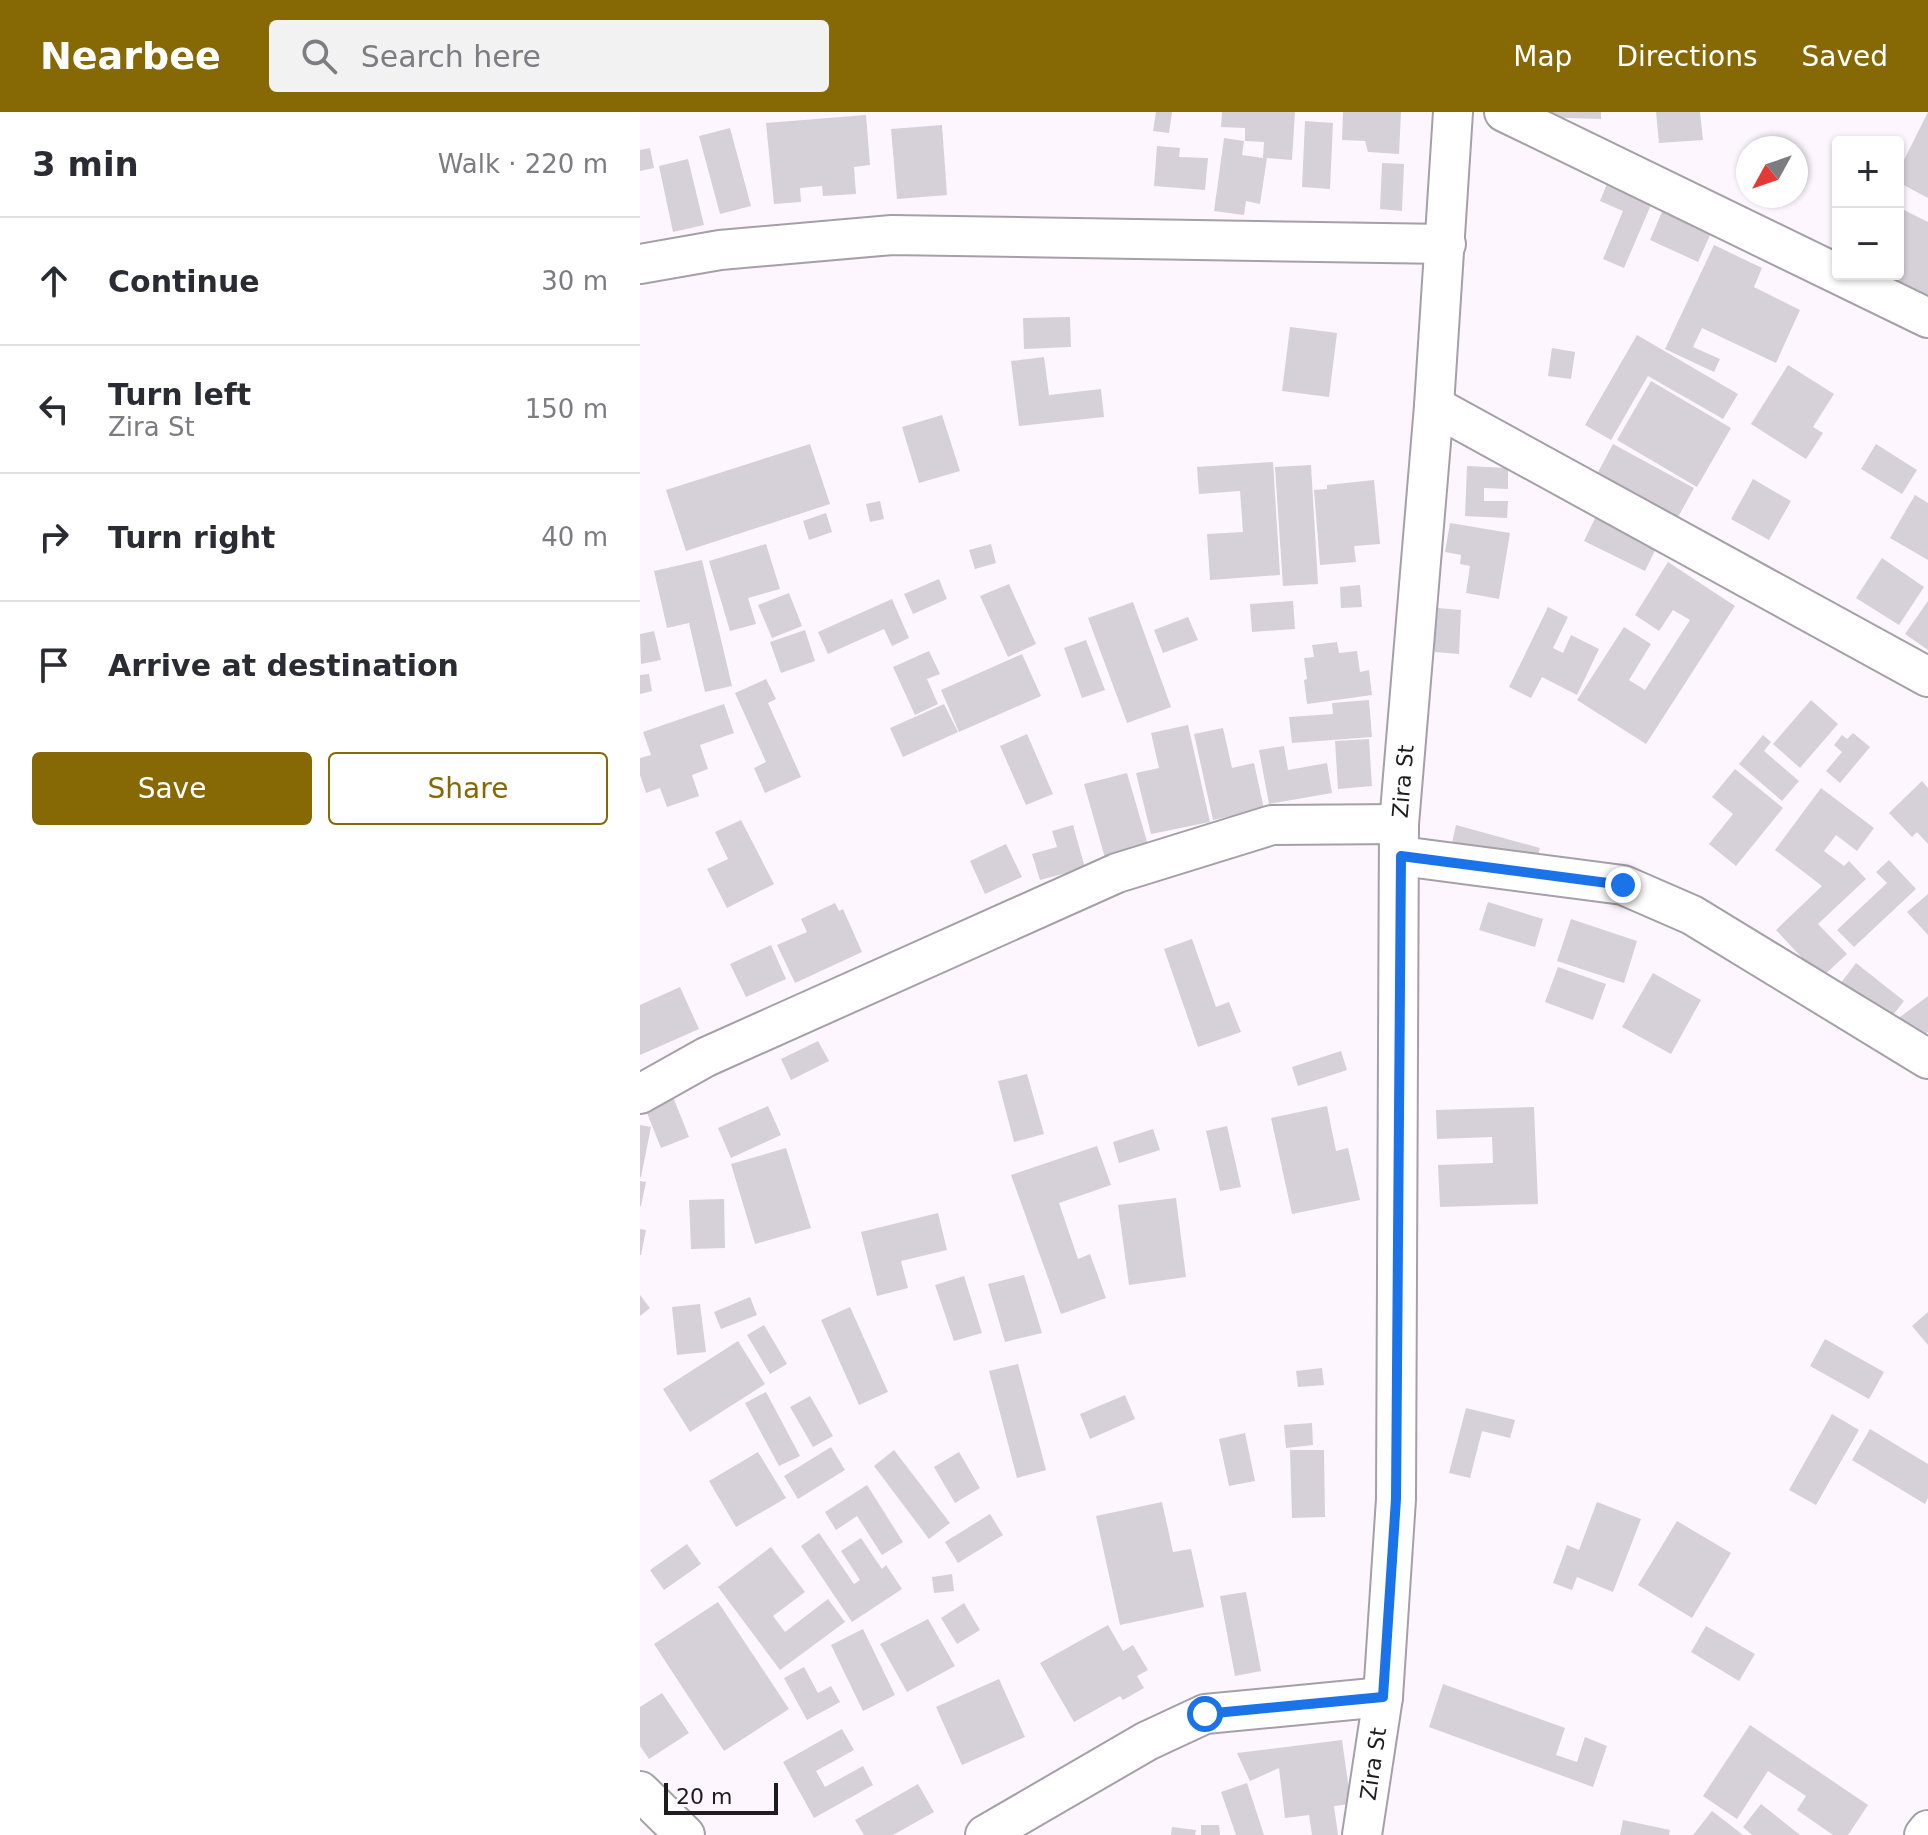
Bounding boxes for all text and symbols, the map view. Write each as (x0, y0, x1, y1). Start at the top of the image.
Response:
search box (269, 20, 829, 92)
text: Nearbee (40, 34, 221, 78)
icon: search (297, 34, 341, 78)
text: Search here (361, 39, 541, 74)
text: Map (1513, 40, 1572, 73)
text: Directions (1616, 40, 1757, 73)
text: Saved (1801, 40, 1888, 73)
north arrow (1736, 136, 1808, 208)
map controls (1832, 136, 1904, 280)
button: + (1832, 136, 1904, 208)
text: 3 min (32, 144, 139, 184)
text: Walk · 220 m (438, 149, 608, 179)
button: − (1832, 208, 1904, 280)
icon: ahead (32, 259, 76, 303)
text: Continue (108, 264, 260, 299)
text: 30 m (541, 266, 608, 296)
text: Turn left (108, 377, 251, 412)
icon: left (32, 387, 76, 431)
text: 150 m (525, 394, 608, 424)
text: Zira St (108, 412, 195, 442)
icon: right (32, 515, 76, 559)
text: Turn right (108, 520, 275, 555)
text: 40 m (541, 522, 608, 552)
icon: arrive (32, 643, 76, 687)
text: Arrive at destination (108, 648, 459, 683)
street label: Zira St (1387, 743, 1418, 819)
button: Save (32, 752, 312, 825)
button: Share (328, 752, 608, 825)
route end (1605, 867, 1641, 903)
route start (1187, 1696, 1223, 1732)
street label: Zira St (1355, 1725, 1391, 1802)
scale bar (664, 1779, 778, 1815)
text: 20 m (676, 1784, 732, 1809)

